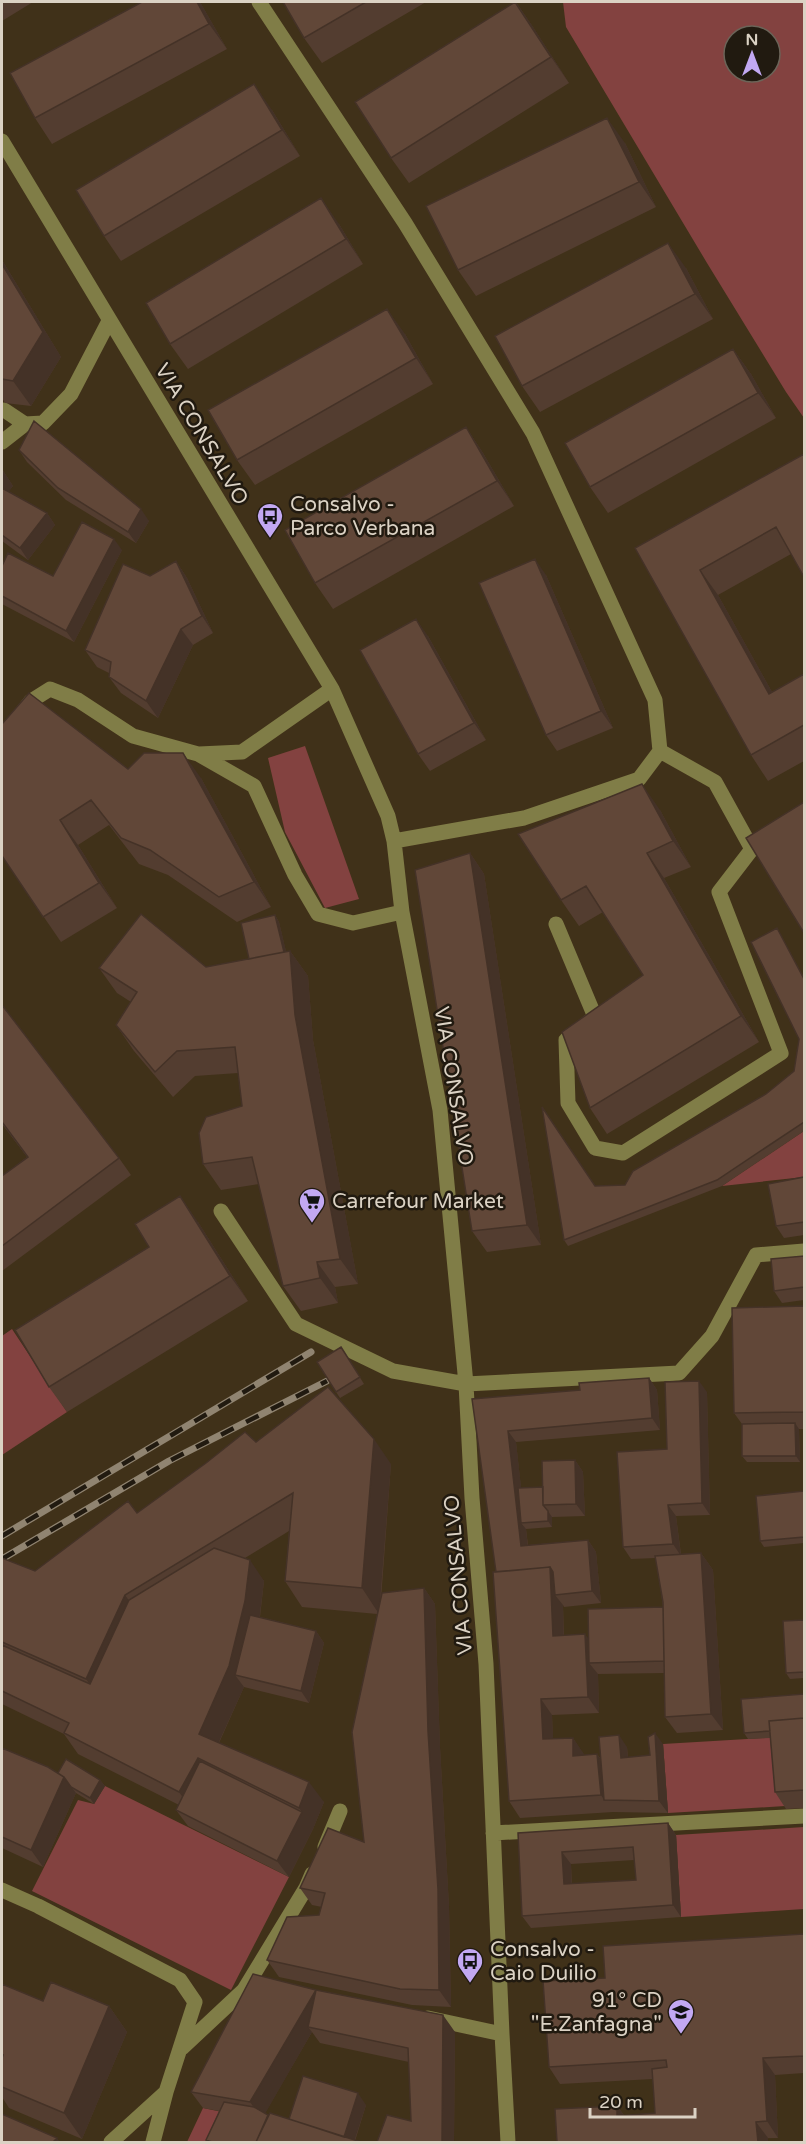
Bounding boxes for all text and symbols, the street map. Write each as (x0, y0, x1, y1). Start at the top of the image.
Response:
north arrow (722, 24, 782, 84)
text: N (746, 30, 758, 50)
street label: VIA CONSALVO (149, 359, 254, 510)
place label: Consalvo - Parco Verbana (290, 492, 435, 541)
bus stop icon: Consalvo - Parco Verbana (255, 501, 285, 539)
street label: VIA CONSALVO (429, 1005, 478, 1167)
supermarket icon: Carrefour Market (297, 1186, 327, 1224)
place label: Carrefour Market (332, 1189, 504, 1214)
street label: VIA CONSALVO (439, 1494, 478, 1656)
place label: Consalvo - Caio Duilio (490, 1937, 597, 1986)
bus stop icon: Consalvo - Caio Duilio (455, 1946, 485, 1984)
place label: 91° CD "E.Zanfagna" (531, 1988, 662, 2037)
school or university icon: 91° CD "E.Zanfagna" (666, 1997, 696, 2035)
scale bar (590, 2081, 695, 2119)
text: 20 m (599, 2091, 643, 2113)

